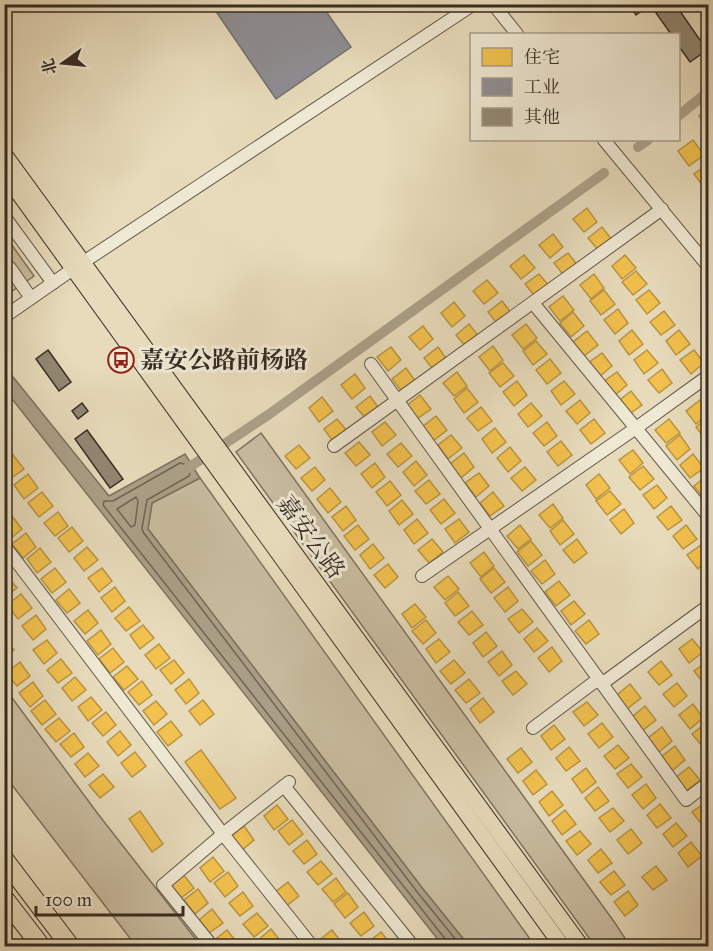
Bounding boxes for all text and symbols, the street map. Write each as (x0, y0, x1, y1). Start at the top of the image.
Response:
north arrow (33, 33, 93, 93)
legend (470, 33, 680, 141)
text: 住宅 (524, 46, 560, 68)
text: 北 (38, 57, 60, 77)
text: 工业 (524, 76, 560, 98)
text: 其他 (524, 106, 560, 128)
bus stop icon: 嘉安公路前杨路 (106, 345, 136, 375)
place label: 嘉安公路前杨路 (140, 345, 308, 375)
street label: 嘉安公路 (271, 489, 351, 585)
scale bar (36, 879, 183, 917)
text: 100 m (45, 889, 92, 911)

